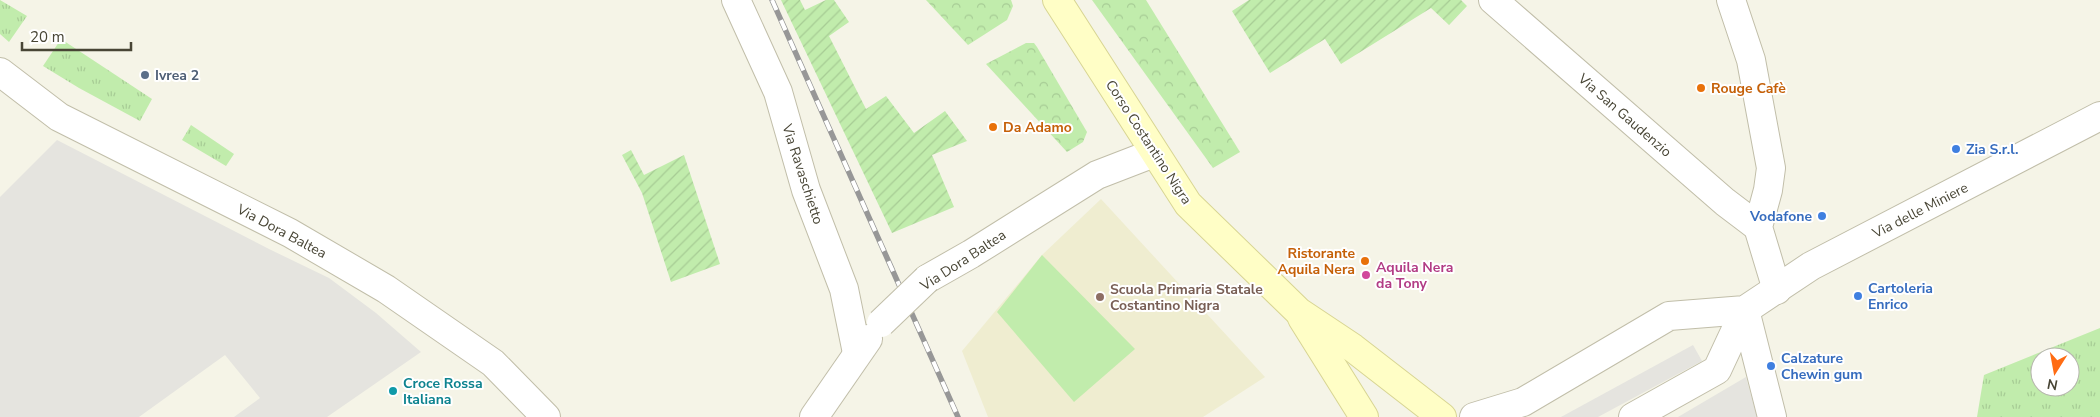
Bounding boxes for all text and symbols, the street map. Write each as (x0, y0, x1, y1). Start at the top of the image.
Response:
scale bar (22, 20, 131, 52)
text: 20 m (30, 27, 65, 47)
place label: Ivrea 2 (155, 66, 199, 85)
marker: Ivrea 2 (139, 69, 151, 81)
street label: Via San Gaudenzio (1573, 69, 1676, 161)
street label: Corso Costantino Nigra (1101, 76, 1196, 208)
place label: Rouge Cafè (1711, 79, 1786, 98)
marker: Rouge Cafè (1695, 82, 1707, 94)
place label: Da Adamo (1003, 118, 1072, 137)
street label: Via Ravaschietto (777, 121, 828, 227)
marker: Da Adamo (987, 121, 999, 133)
place label: Zia S.r.l. (1966, 140, 2018, 159)
marker: Zia S.r.l. (1950, 143, 1962, 155)
street label: Via delle Miniere (1868, 178, 1971, 243)
street label: Via Dora Baltea (233, 199, 330, 263)
place label: Vodafone (1749, 207, 1812, 226)
marker: Vodafone (1816, 210, 1828, 222)
street label: Via Dora Baltea (916, 226, 1010, 296)
place label: Ristorante Aquila Nera (1278, 244, 1355, 279)
marker: Ristorante Aquila Nera (1359, 255, 1371, 267)
place label: Aquila Nera da Tony (1376, 258, 1453, 293)
marker: Aquila Nera da Tony (1360, 269, 1372, 281)
place label: Cartoleria Enrico (1868, 279, 1933, 314)
place label: Scuola Primaria Statale Costantino Nigra (1110, 280, 1263, 315)
marker: Cartoleria Enrico (1852, 290, 1864, 302)
marker: Scuola Primaria Statale Costantino Nigra (1094, 291, 1106, 303)
north arrow (2030, 347, 2080, 397)
place label: Calzature Chewin gum (1781, 349, 1863, 384)
marker: Calzature Chewin gum (1765, 360, 1777, 372)
place label: Croce Rossa Italiana (403, 374, 483, 409)
text: N (2046, 374, 2060, 395)
marker: Croce Rossa Italiana (387, 385, 399, 397)

